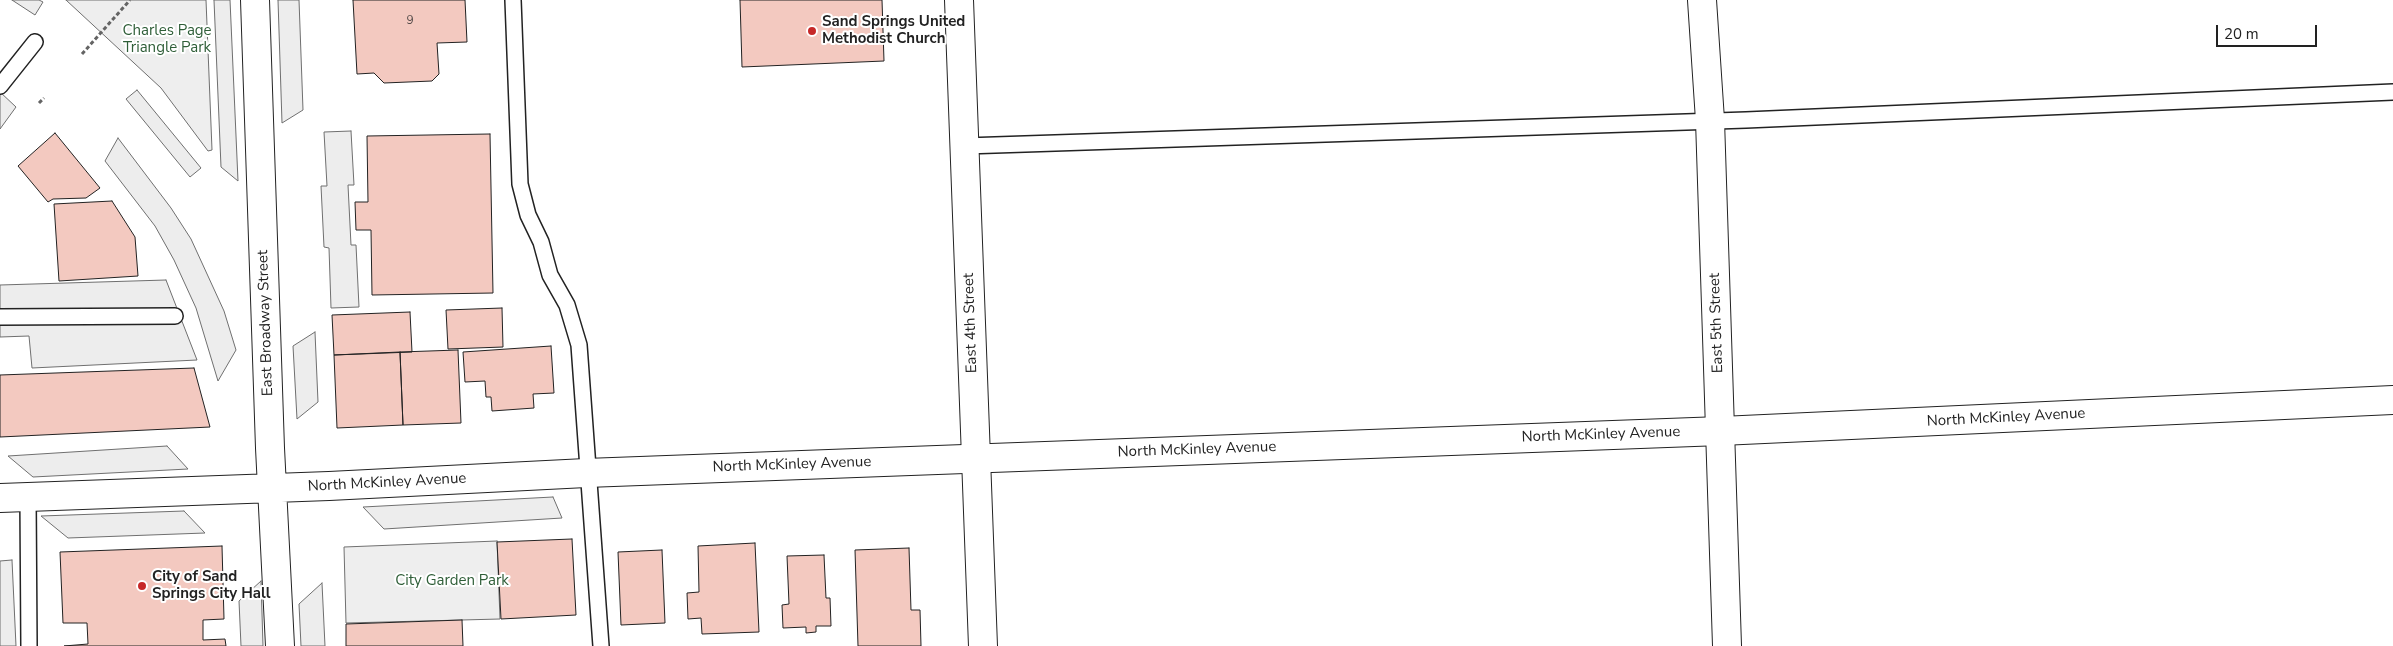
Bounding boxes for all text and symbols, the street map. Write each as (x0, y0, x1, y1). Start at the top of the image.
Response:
place label: Sand Springs United Methodist Church (822, 13, 965, 48)
house number: 9 (406, 14, 414, 28)
scale bar (2218, 15, 2319, 47)
park label: Charles Page Triangle Park (122, 22, 212, 57)
text: 20 m (2224, 24, 2259, 44)
marker: Sand Springs United Methodist Church (806, 25, 818, 37)
street label: East Broadway Street (254, 250, 278, 396)
street label: East 4th Street (960, 273, 982, 373)
street label: East 5th Street (1706, 273, 1728, 373)
street label: North McKinley Avenue (1926, 405, 2086, 431)
street label: North McKinley Avenue (1521, 423, 1681, 447)
street label: North McKinley Avenue (1117, 438, 1277, 462)
street label: North McKinley Avenue (712, 453, 872, 477)
street label: North McKinley Avenue (307, 470, 467, 496)
place label: City of Sand Springs City Hall (152, 568, 271, 603)
park label: City Garden Park (395, 572, 509, 590)
marker: City of Sand Springs City Hall (136, 580, 148, 592)

